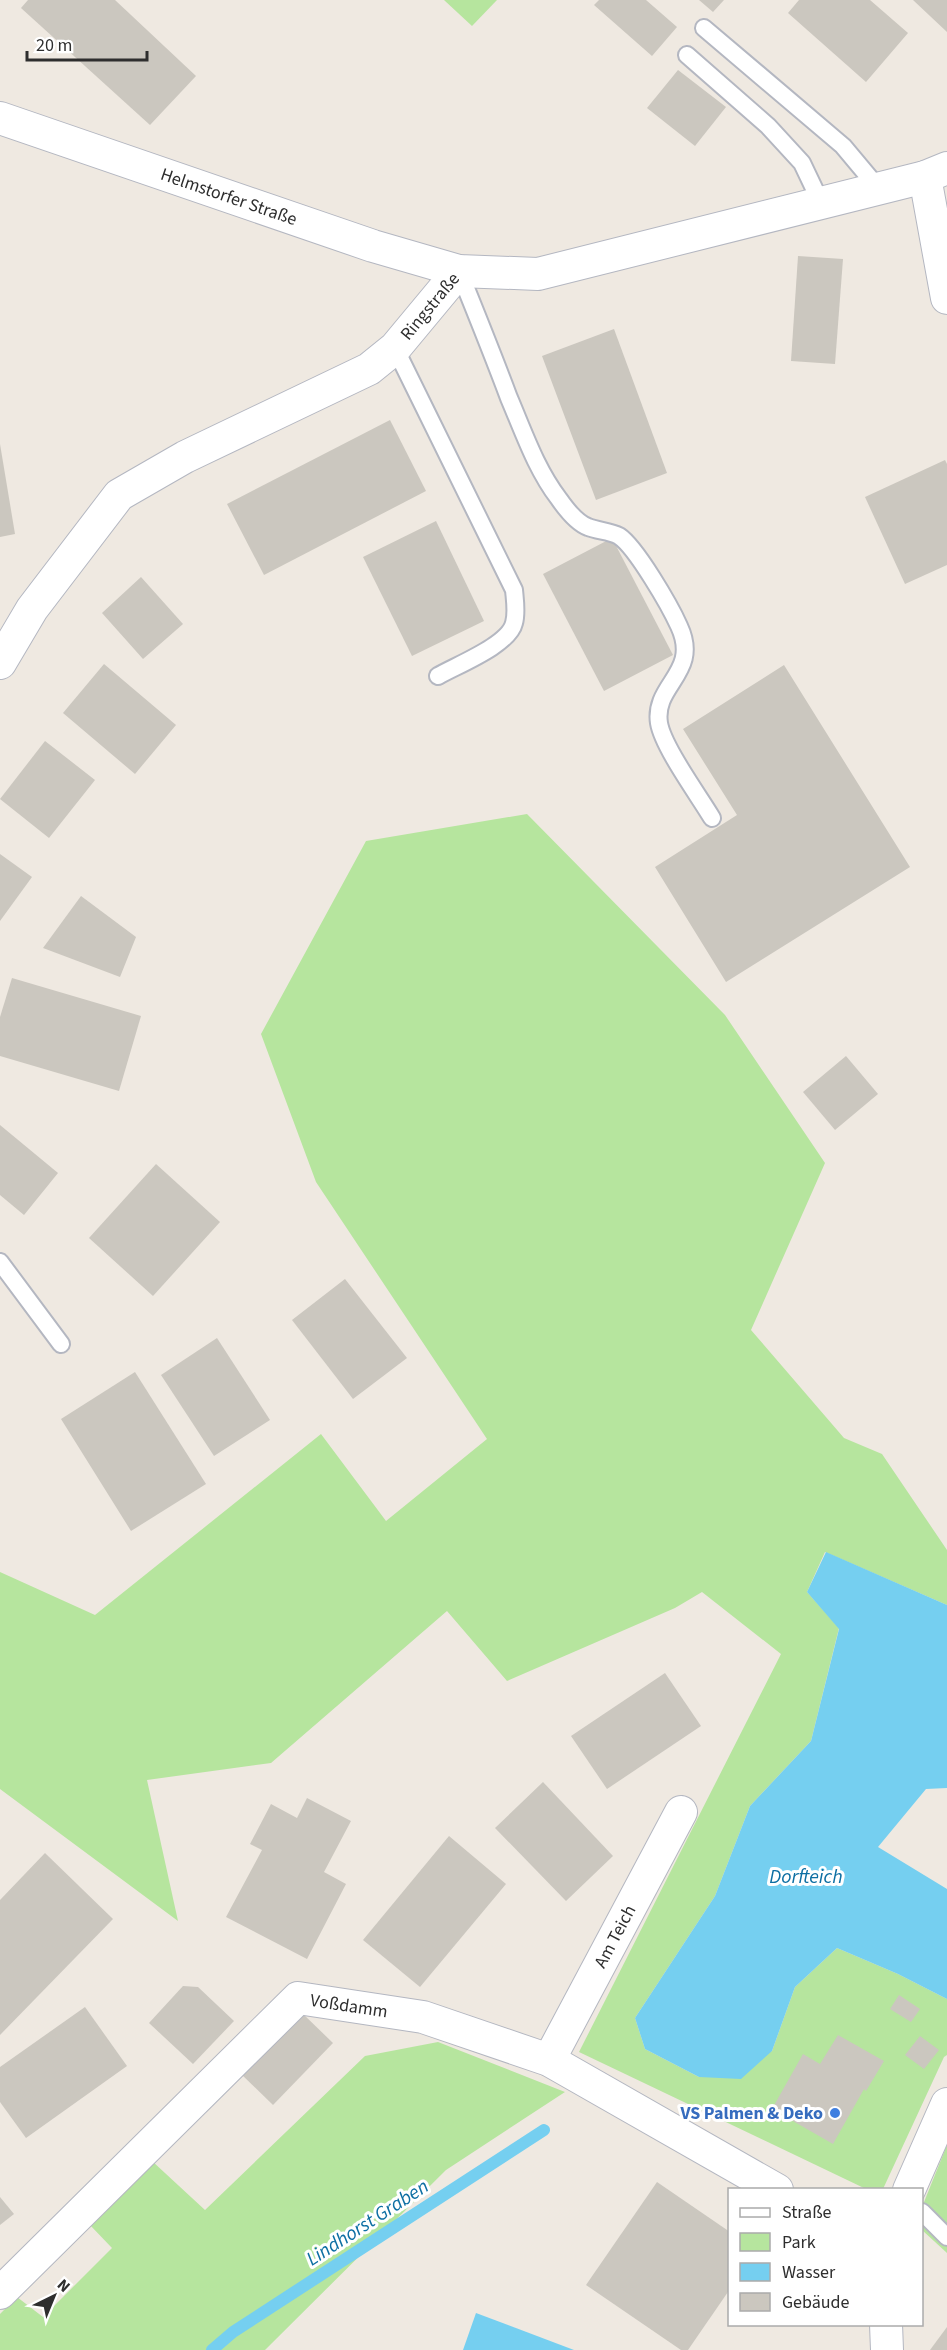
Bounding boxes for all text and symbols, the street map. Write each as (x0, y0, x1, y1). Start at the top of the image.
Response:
scale bar (27, 24, 147, 62)
text: 20 m (36, 33, 72, 58)
street label: Helmstorfer Straße (157, 162, 300, 232)
street label: Ringstraße (395, 267, 466, 346)
water label: Dorfteich (769, 1863, 843, 1891)
street label: Am Teich (588, 1901, 642, 1973)
street label: Voßdamm (309, 1988, 390, 2024)
place label: VS Palmen & Deko (679, 2101, 823, 2126)
marker: VS Palmen & Deko (828, 2106, 842, 2120)
water label: Lindhorst Graben (301, 2173, 434, 2273)
legend (728, 2188, 923, 2326)
text: Straße (782, 2200, 832, 2225)
text: Park (782, 2230, 816, 2255)
text: Wasser (782, 2260, 836, 2285)
north arrow (24, 2266, 84, 2326)
text: N (52, 2274, 75, 2297)
text: Gebäude (782, 2290, 850, 2315)

